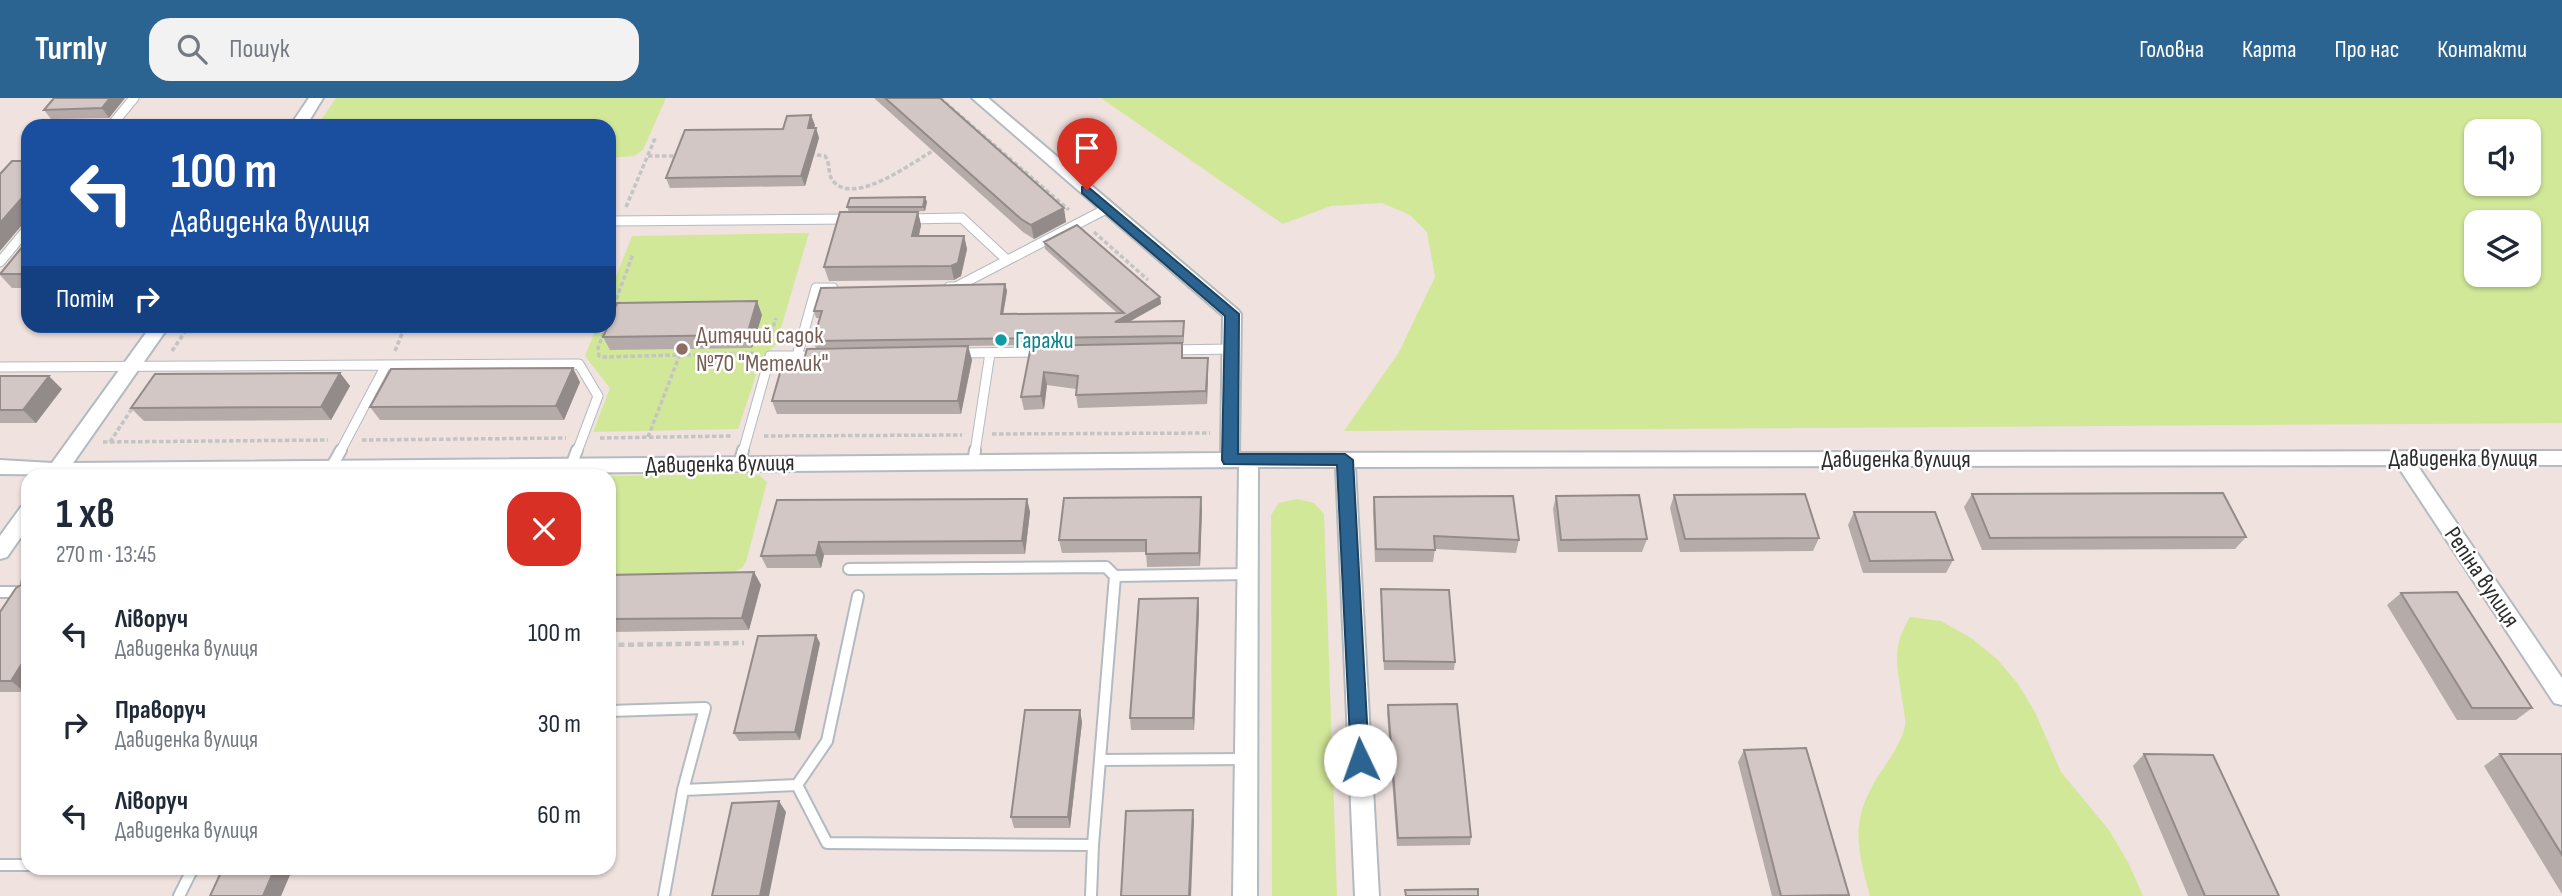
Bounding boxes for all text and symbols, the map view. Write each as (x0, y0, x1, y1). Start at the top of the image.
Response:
search box (149, 18, 639, 81)
text: Turnly (35, 29, 107, 69)
icon: search (173, 30, 211, 68)
text: Пошук (229, 34, 290, 65)
text: Головна (2139, 35, 2204, 64)
text: Карта (2242, 35, 2296, 64)
text: Про нас (2334, 35, 2399, 64)
text: Контакти (2437, 35, 2527, 64)
pin (1057, 118, 1117, 190)
map controls (2464, 119, 2541, 287)
button: sound (2464, 119, 2541, 196)
icon: arrive (1068, 129, 1106, 167)
text: 100 m (171, 143, 277, 202)
icon: left (56, 147, 147, 238)
text: Давиденка вулиця (171, 203, 370, 242)
button: layers (2464, 210, 2541, 287)
icon: right (128, 280, 166, 318)
text: Потім (56, 284, 114, 315)
place label: Дитячий садок №70 "Метелик" (696, 321, 828, 378)
place label: Гаражи (1015, 326, 1074, 355)
marker: Гаражи (993, 332, 1009, 348)
marker: Дитячий садок №70 "Метелик" (674, 341, 690, 357)
street label: Давиденка вулиця (2388, 444, 2538, 473)
street label: Давиденка вулиця (1821, 445, 1971, 474)
street label: Давиденка вулиця (645, 448, 795, 480)
text: 1 хв (56, 489, 115, 540)
button: close (507, 492, 581, 566)
street label: Репiна вулиця (2438, 521, 2526, 633)
text: 270 m · 13:45 (56, 541, 156, 569)
text: Ліворуч (115, 604, 188, 635)
icon: left (56, 615, 94, 653)
text: 100 m (528, 618, 581, 649)
text: Давиденка вулиця (115, 635, 258, 663)
text: Праворуч (115, 695, 206, 726)
icon: right (56, 706, 94, 744)
text: 30 m (538, 709, 581, 740)
position arrow (1323, 723, 1397, 797)
text: Давиденка вулиця (115, 726, 258, 754)
text: Ліворуч (115, 786, 188, 817)
icon: left (56, 797, 94, 835)
text: 60 m (537, 800, 581, 831)
text: Давиденка вулиця (115, 817, 258, 845)

